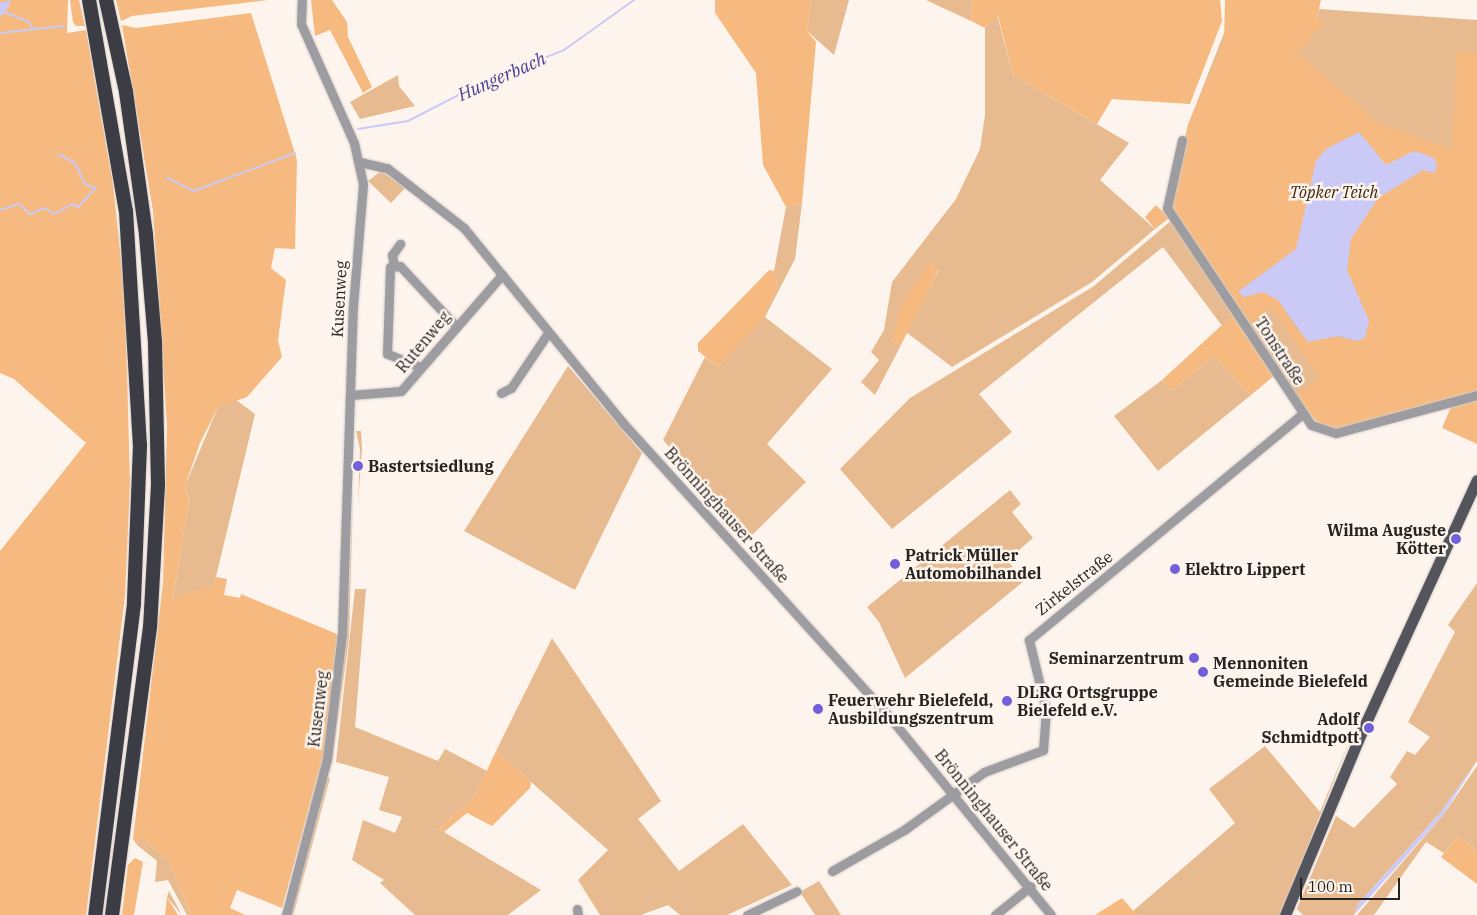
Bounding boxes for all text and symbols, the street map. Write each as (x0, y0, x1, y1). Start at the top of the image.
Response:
water label: Hungerbach (455, 48, 549, 106)
park label: Töpker Teich (1290, 182, 1378, 202)
street label: Kusenweg (327, 260, 351, 338)
street label: Rutenweg (392, 307, 454, 377)
street label: Tonstraße (1251, 313, 1309, 389)
street label: Brönninghauser Straße (661, 443, 793, 587)
place label: Bastertsiedlung (368, 456, 494, 476)
marker: Bastertsiedlung (352, 460, 364, 472)
place label: Wilma Auguste Kötter (1327, 520, 1446, 558)
marker: Wilma Auguste Kötter (1450, 533, 1462, 545)
place label: Patrick Müller Automobilhandel (905, 545, 1041, 583)
street label: Zirkelstraße (1032, 547, 1116, 619)
marker: Patrick Müller Automobilhandel (889, 558, 901, 570)
place label: Elektro Lippert (1185, 559, 1305, 579)
marker: Elektro Lippert (1169, 563, 1181, 575)
place label: Seminarzentrum (1049, 648, 1184, 668)
marker: Seminarzentrum (1188, 652, 1200, 664)
place label: Mennoniten Gemeinde Bielefeld (1213, 653, 1368, 691)
marker: Mennoniten Gemeinde Bielefeld (1197, 666, 1209, 678)
street label: Kusenweg (304, 670, 332, 748)
place label: DLRG Ortsgruppe Bielefeld e.V. (1017, 682, 1158, 720)
place label: Feuerwehr Bielefeld, Ausbildungszentrum (828, 690, 994, 728)
marker: DLRG Ortsgruppe Bielefeld e.V. (1001, 695, 1013, 707)
marker: Feuerwehr Bielefeld, Ausbildungszentrum (812, 703, 824, 715)
place label: Adolf Schmidtpott (1262, 709, 1359, 747)
marker: Adolf Schmidtpott (1363, 722, 1375, 734)
street label: Brönninghauser Straße (931, 745, 1057, 895)
scale bar (1302, 868, 1402, 900)
text: 100 m (1308, 877, 1353, 896)

